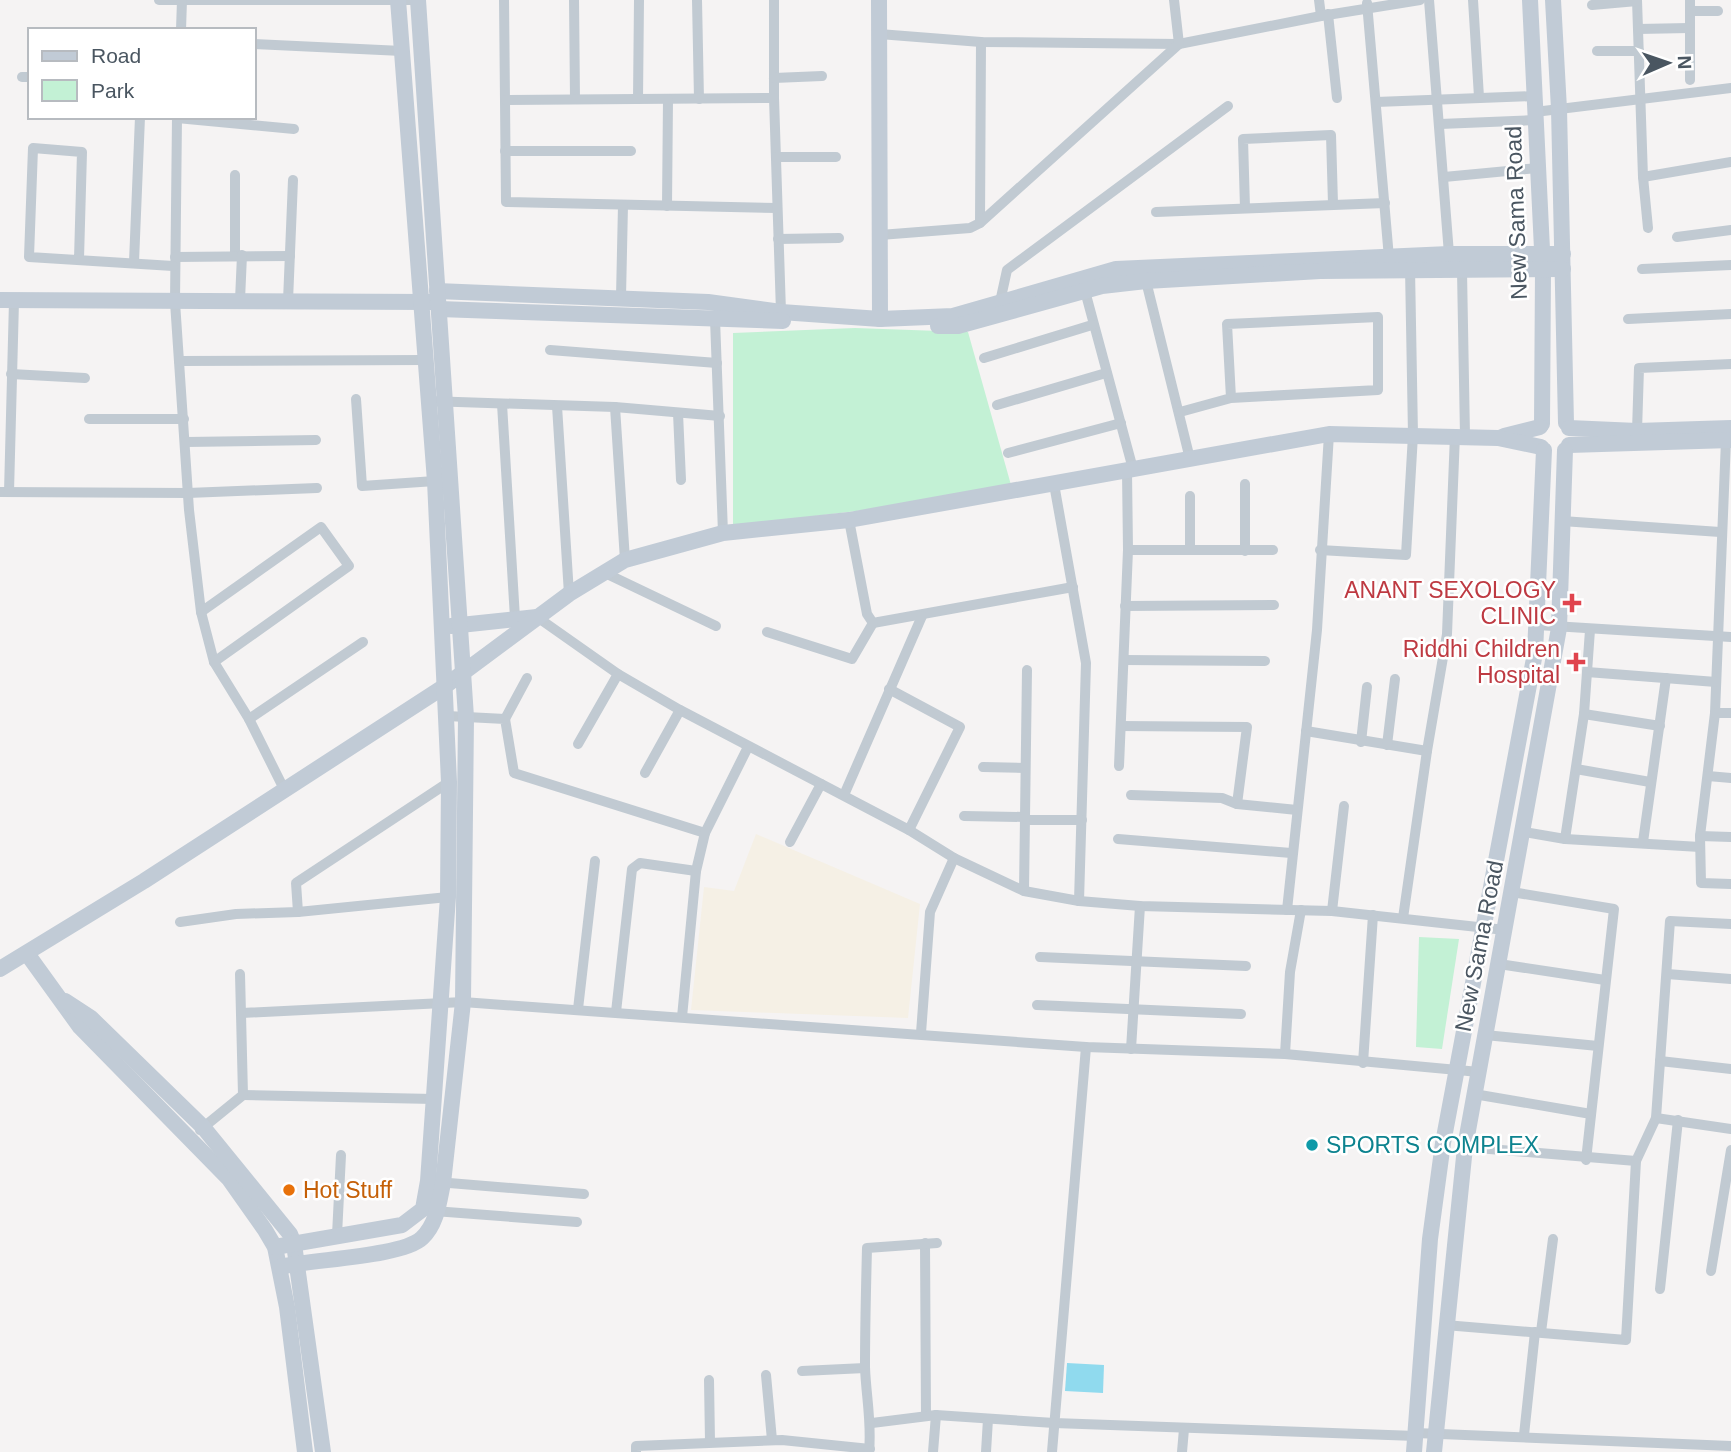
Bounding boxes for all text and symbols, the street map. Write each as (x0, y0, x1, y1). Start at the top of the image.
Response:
legend (28, 28, 256, 119)
north arrow (1633, 28, 1703, 98)
text: Road (91, 44, 141, 67)
text: N (1674, 55, 1695, 70)
text: Park (91, 79, 135, 102)
street label: New Sama Road (1500, 126, 1532, 300)
place label: ANANT SEXOLOGY CLINIC (1344, 577, 1556, 629)
marker: ANANT SEXOLOGY CLINIC (1562, 593, 1582, 613)
place label: Riddhi Children Hospital (1403, 636, 1560, 688)
marker: Riddhi Children Hospital (1566, 652, 1586, 672)
street label: New Sama Road (1450, 858, 1508, 1034)
place label: SPORTS COMPLEX (1326, 1132, 1539, 1158)
marker: SPORTS COMPLEX (1304, 1137, 1320, 1153)
place label: Hot Stuff (303, 1177, 393, 1203)
marker: Hot Stuff (281, 1182, 297, 1198)

